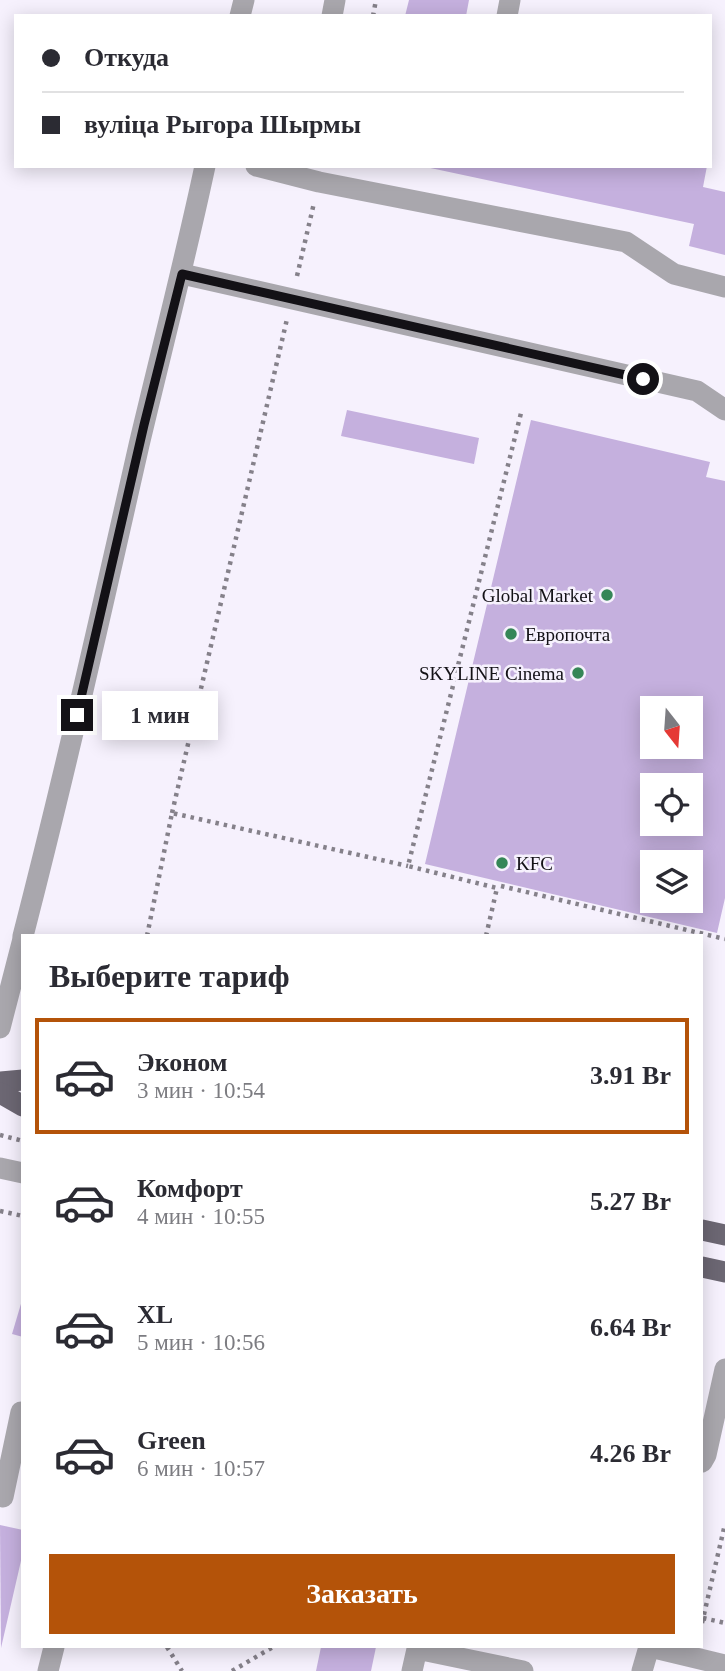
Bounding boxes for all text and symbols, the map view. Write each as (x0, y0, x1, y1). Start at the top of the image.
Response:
text: Откуда (84, 43, 169, 72)
text: вуліца Рыгора Шырмы (84, 110, 361, 139)
route start (627, 363, 659, 395)
place label: Global Market (482, 585, 594, 606)
marker: Global Market (599, 587, 615, 603)
place label: Европочта (525, 624, 611, 645)
marker: Европочта (503, 626, 519, 642)
place label: SKYLINE Cinema (419, 663, 565, 684)
marker: SKYLINE Cinema (570, 665, 586, 681)
callout: 1 мин (102, 690, 217, 740)
north arrow (640, 696, 704, 760)
map controls (640, 696, 703, 913)
route end (61, 699, 93, 731)
text: 1 мин (130, 703, 190, 728)
button: locate (640, 773, 703, 836)
button: layers (640, 850, 703, 913)
place label: KFC (516, 853, 553, 874)
marker: KFC (494, 855, 510, 871)
text: Выберите тариф (49, 958, 290, 994)
icon: car (53, 1045, 116, 1108)
text: Эконом (137, 1048, 227, 1077)
text: 3.91 Br (590, 1061, 671, 1090)
text: 3 мин · 10:54 (137, 1078, 265, 1103)
icon: car (53, 1171, 116, 1234)
text: Комфорт (137, 1174, 243, 1203)
text: 5.27 Br (590, 1187, 671, 1216)
text: 4 мин · 10:55 (137, 1204, 265, 1229)
icon: car (53, 1297, 116, 1360)
text: XL (137, 1300, 173, 1329)
text: 6.64 Br (590, 1313, 671, 1342)
text: 5 мин · 10:56 (137, 1330, 265, 1355)
icon: car (53, 1423, 116, 1486)
text: Green (137, 1426, 206, 1455)
text: 4.26 Br (590, 1439, 671, 1468)
text: 6 мин · 10:57 (137, 1456, 265, 1481)
button: Заказать (49, 1554, 675, 1634)

